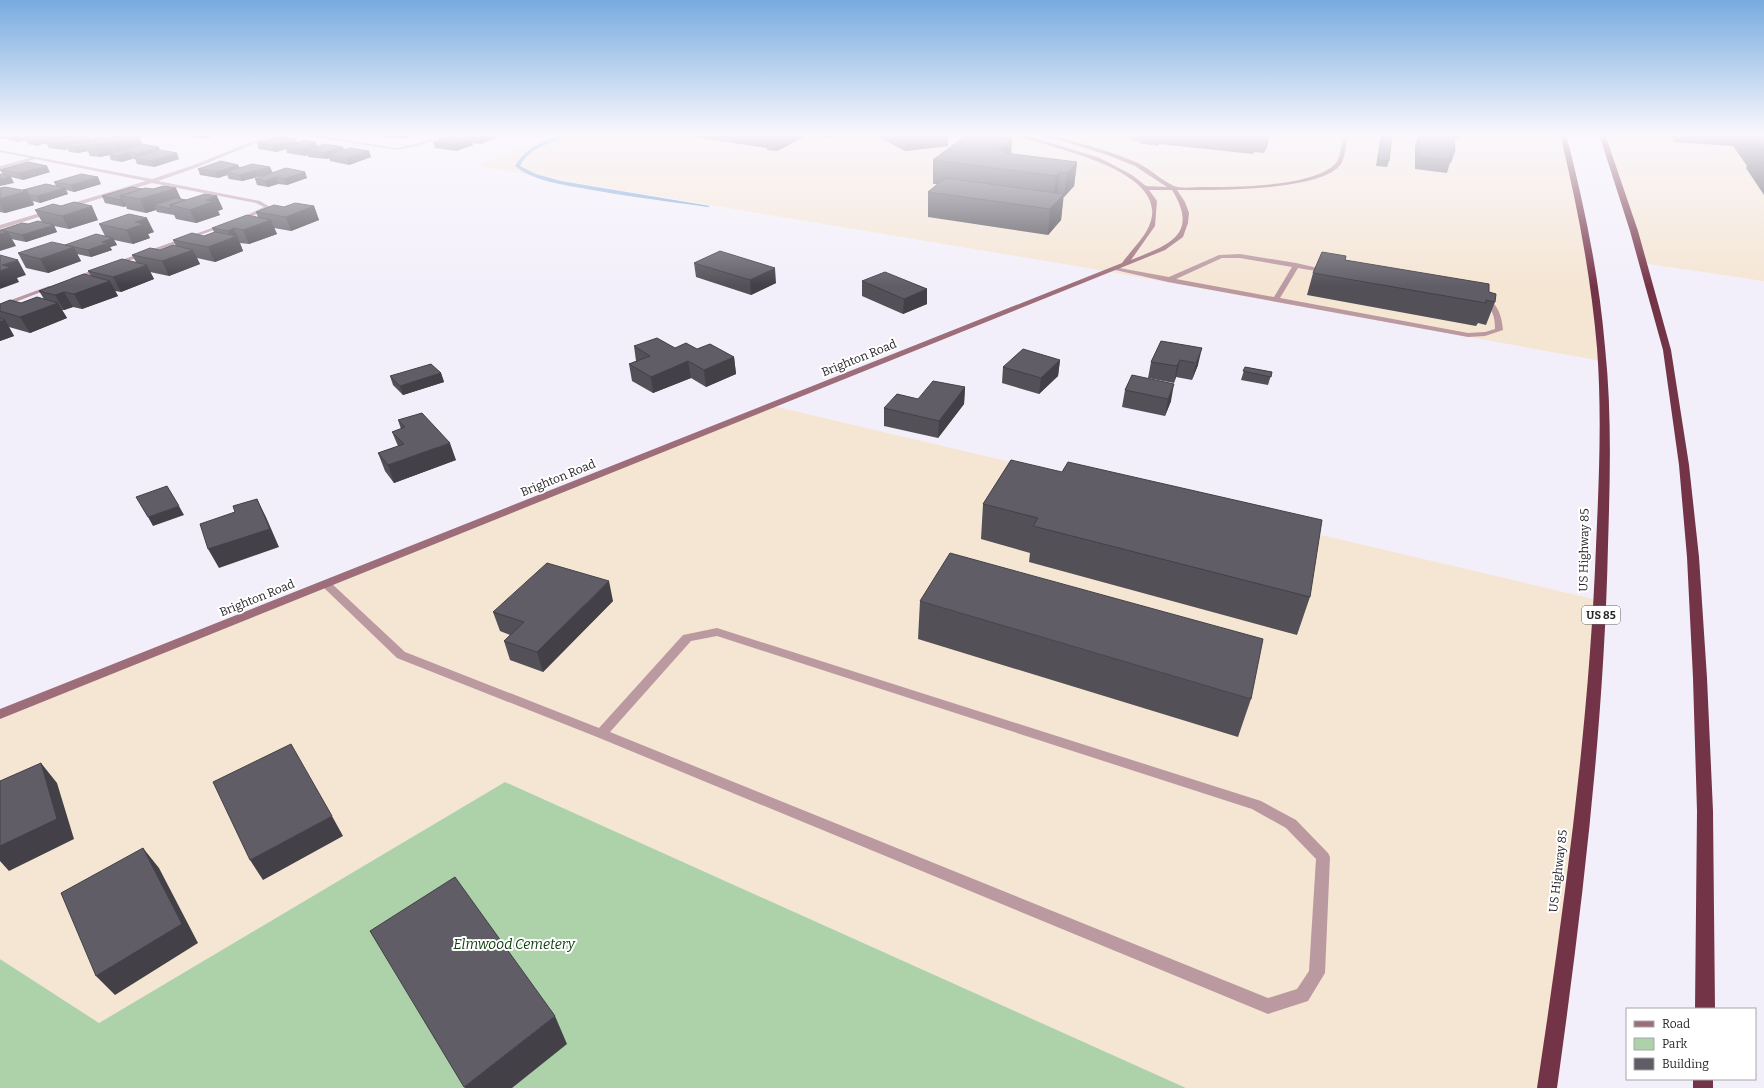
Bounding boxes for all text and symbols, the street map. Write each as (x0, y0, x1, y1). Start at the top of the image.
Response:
street label: Brighton Road (820, 337, 898, 379)
street label: Brighton Road (519, 457, 597, 499)
street label: US Highway 85 (1576, 508, 1592, 592)
street label: Brighton Road (218, 577, 296, 619)
road number: US 85 (1582, 606, 1620, 624)
street label: US Highway 85 (1546, 829, 1570, 913)
park label: Elmwood Cemetery (453, 936, 576, 953)
legend (1626, 1008, 1756, 1080)
text: Road (1662, 1017, 1690, 1031)
text: Park (1662, 1037, 1688, 1051)
text: Building (1662, 1057, 1709, 1071)

